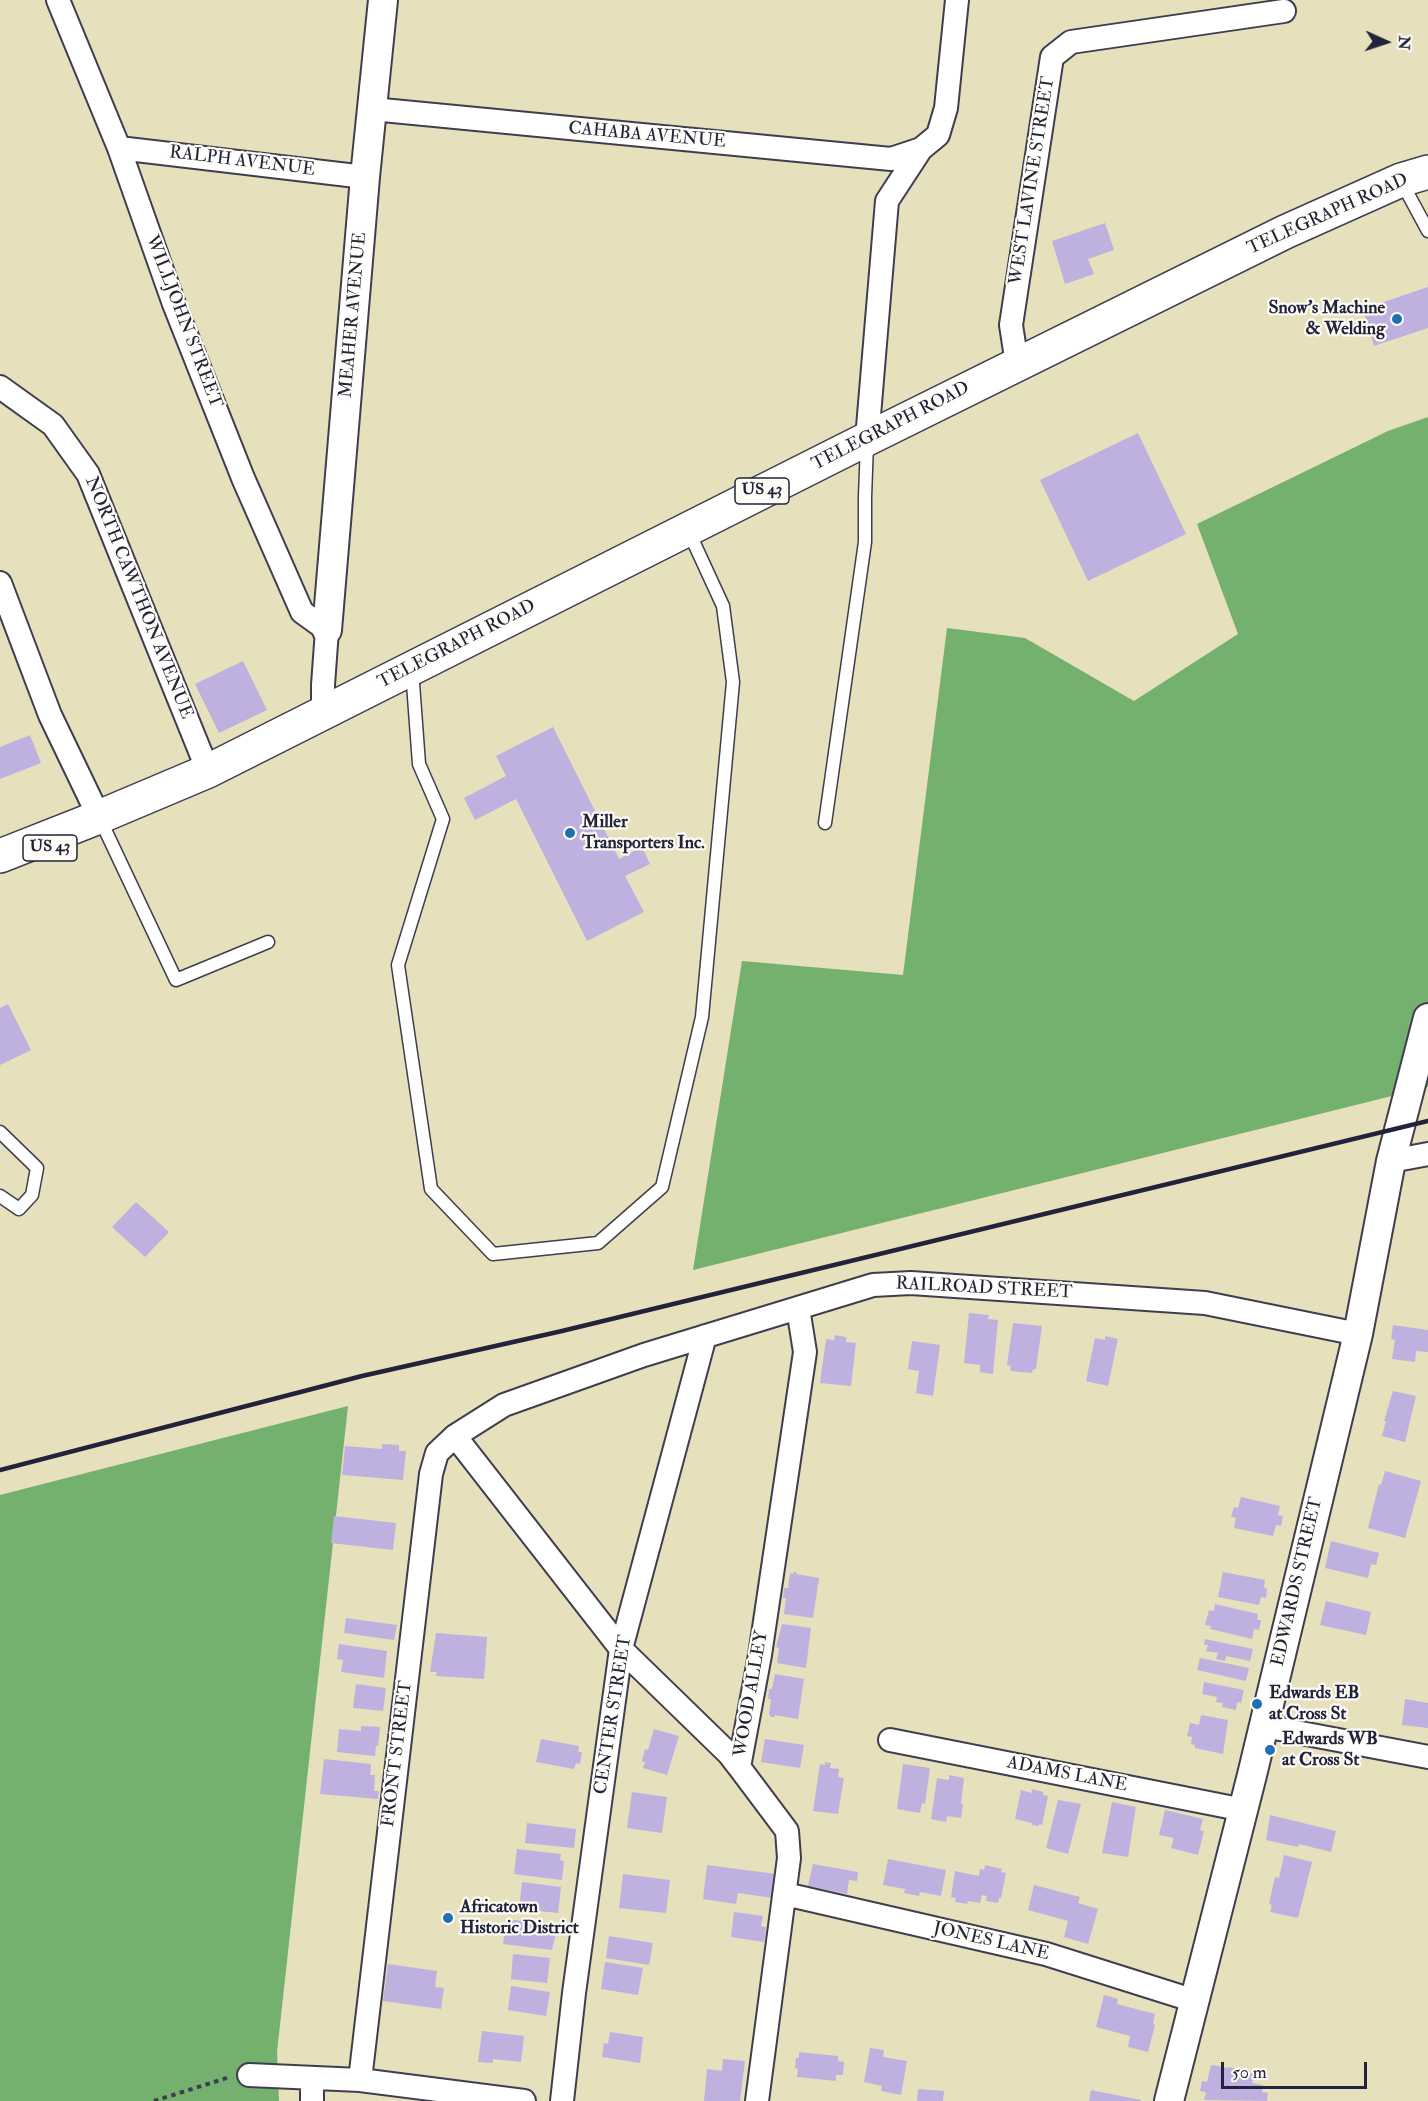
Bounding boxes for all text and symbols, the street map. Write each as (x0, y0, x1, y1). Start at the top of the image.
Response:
north arrow (1356, 12, 1416, 72)
text: N (1394, 35, 1414, 51)
street label: WEST LAVINE STREET (1006, 75, 1060, 287)
street label: CAHABA AVENUE (567, 118, 727, 154)
street label: RALPH AVENUE (168, 142, 316, 182)
street label: TELEGRAPH ROAD (1244, 170, 1412, 260)
street label: MEAHER AVENUE (336, 231, 372, 399)
street label: WILLJOHN STREET (140, 233, 226, 411)
place label: Snow's Machine & Welding (1268, 298, 1385, 340)
marker: Snow's Machine & Welding (1390, 312, 1404, 326)
street label: TELEGRAPH ROAD (809, 378, 973, 476)
street label: NORTH CAWTHON AVENUE (79, 474, 197, 722)
road number: US 43 (735, 478, 789, 504)
street label: TELEGRAPH ROAD (375, 596, 539, 694)
place label: Miller Transporters Inc. (582, 812, 705, 854)
marker: Miller Transporters Inc. (563, 826, 577, 840)
road number: US 43 (23, 835, 77, 861)
street label: RAILROAD STREET (895, 1274, 1073, 1304)
street label: EDWARDS STREET (1268, 1495, 1328, 1669)
street label: WOOD ALLEY (730, 1629, 774, 1759)
street label: CENTER STREET (591, 1634, 637, 1796)
street label: FRONT STREET (378, 1680, 418, 1828)
place label: Edwards EB at Cross St (1269, 1683, 1359, 1726)
marker: Edwards EB at Cross St (1250, 1697, 1264, 1711)
place label: Edwards WB at Cross St (1282, 1729, 1378, 1772)
marker: Edwards WB at Cross St (1263, 1743, 1277, 1757)
street label: ADAMS LANE (1005, 1753, 1129, 1797)
place label: Africatown Historic District (460, 1897, 579, 1940)
marker: Africatown Historic District (441, 1911, 455, 1925)
street label: JONES LANE (931, 1918, 1051, 1966)
scale bar (1224, 2050, 1370, 2088)
text: 50 m (1232, 2061, 1267, 2084)

